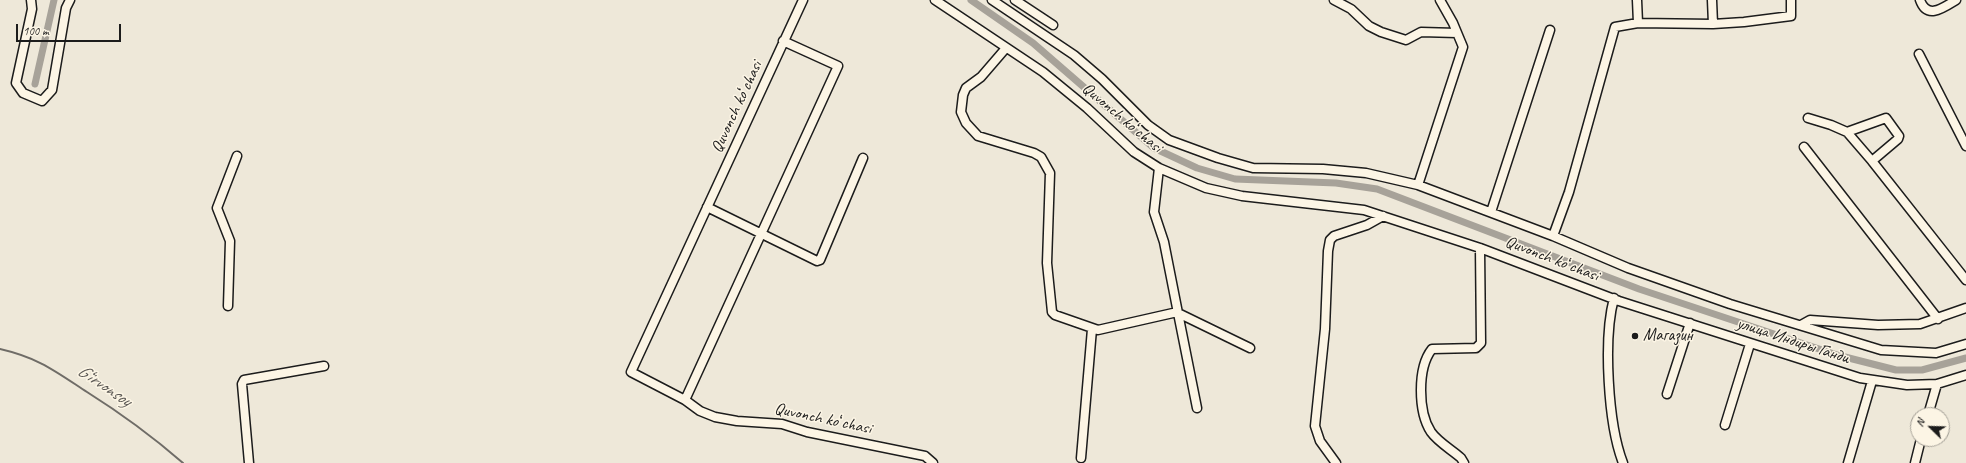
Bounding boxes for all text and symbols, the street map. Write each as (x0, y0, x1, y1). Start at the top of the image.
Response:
scale bar (18, 16, 123, 42)
text: 100 m (23, 23, 49, 39)
street label: Quvonch koʻchasi (707, 58, 767, 156)
street label: Quvonch koʻchasi (1078, 78, 1166, 158)
street label: Quvonch koʻchasi (1502, 232, 1602, 286)
street label: улица Индиры Ганди (1734, 313, 1852, 369)
place label: Магазин (1643, 326, 1693, 346)
marker: Магазин (1630, 331, 1640, 341)
water label: G‘irvonsoy (73, 360, 135, 412)
street label: Quvonch koʻchasi (773, 399, 873, 439)
north arrow (1910, 407, 1950, 447)
text: N (1912, 417, 1928, 429)

